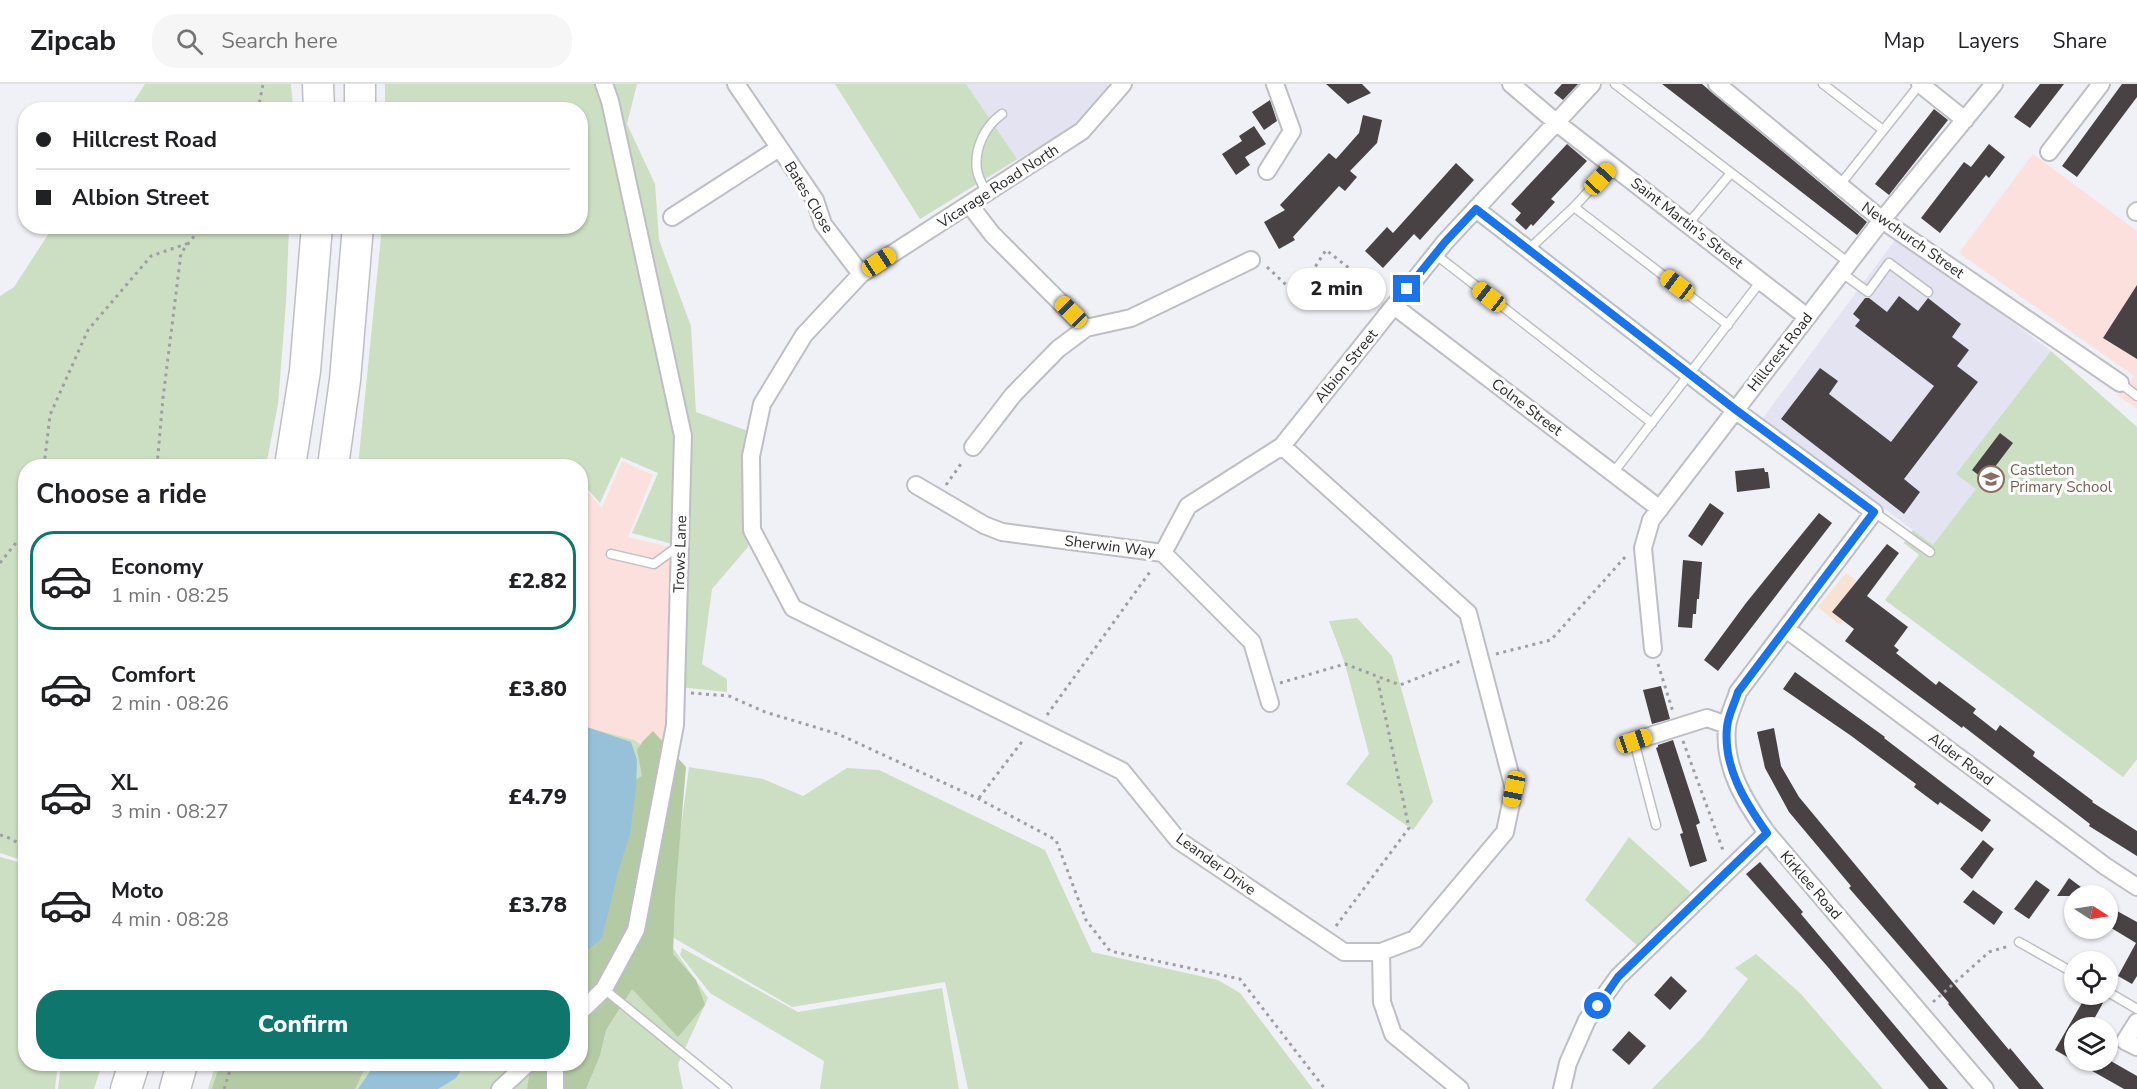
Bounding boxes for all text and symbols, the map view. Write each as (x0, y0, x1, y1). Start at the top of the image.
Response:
search box (152, 14, 572, 68)
text: Zipcab (30, 22, 116, 60)
icon: search (173, 25, 206, 58)
text: Search here (221, 26, 338, 56)
text: Map (1883, 27, 1925, 55)
text: Layers (1958, 27, 2019, 55)
text: Share (2052, 27, 2107, 55)
text: Hillcrest Road (72, 125, 217, 155)
street label: Vicarage Road North (933, 139, 1062, 233)
street label: Bates Close (780, 157, 838, 237)
car (1581, 160, 1619, 198)
street label: Saint Martin's Street (1627, 173, 1748, 274)
text: Albion Street (72, 183, 209, 213)
street label: Newchurch Street (1858, 197, 1969, 283)
car (859, 245, 899, 279)
car (1657, 267, 1697, 303)
callout: 2 min (1287, 268, 1386, 310)
text: 2 min (1310, 275, 1363, 302)
route end (1393, 275, 1420, 302)
car (1469, 279, 1509, 315)
car (1052, 293, 1090, 331)
street label: Hillcrest Road (1743, 308, 1817, 396)
street label: Albion Street (1310, 324, 1382, 407)
street label: Colne Street (1488, 374, 1567, 441)
place label: Castleton Primary School (2010, 460, 2113, 497)
school or university icon: Castleton Primary School (1976, 464, 2006, 494)
text: Choose a ride (36, 476, 207, 513)
street label: Trows Lane (669, 515, 691, 593)
street label: Sherwin Way (1063, 531, 1157, 562)
text: Economy (111, 552, 203, 582)
icon: car (39, 554, 93, 608)
text: £2.82 (508, 566, 567, 596)
text: 1 min · 08:25 (111, 582, 229, 609)
text: Comfort (111, 660, 195, 690)
icon: car (39, 662, 93, 716)
text: £3.80 (508, 674, 567, 704)
text: 2 min · 08:26 (111, 690, 229, 717)
car (1614, 727, 1654, 755)
street label: Alder Road (1925, 728, 1997, 790)
text: XL (111, 768, 138, 798)
icon: car (39, 770, 93, 824)
car (1501, 770, 1527, 808)
text: £4.79 (508, 782, 567, 812)
text: 3 min · 08:27 (111, 798, 229, 825)
street label: Leander Drive (1172, 828, 1260, 900)
street label: Kirklee Road (1776, 846, 1846, 924)
text: Moto (111, 876, 164, 906)
icon: car (39, 878, 93, 932)
north arrow (2064, 885, 2118, 939)
map controls (2064, 885, 2118, 1071)
text: £3.78 (508, 890, 567, 920)
text: 4 min · 08:28 (111, 906, 229, 933)
button: locate (2064, 951, 2118, 1005)
button: Confirm (36, 990, 570, 1059)
route start (1584, 992, 1611, 1019)
button: layers (2064, 1017, 2118, 1071)

